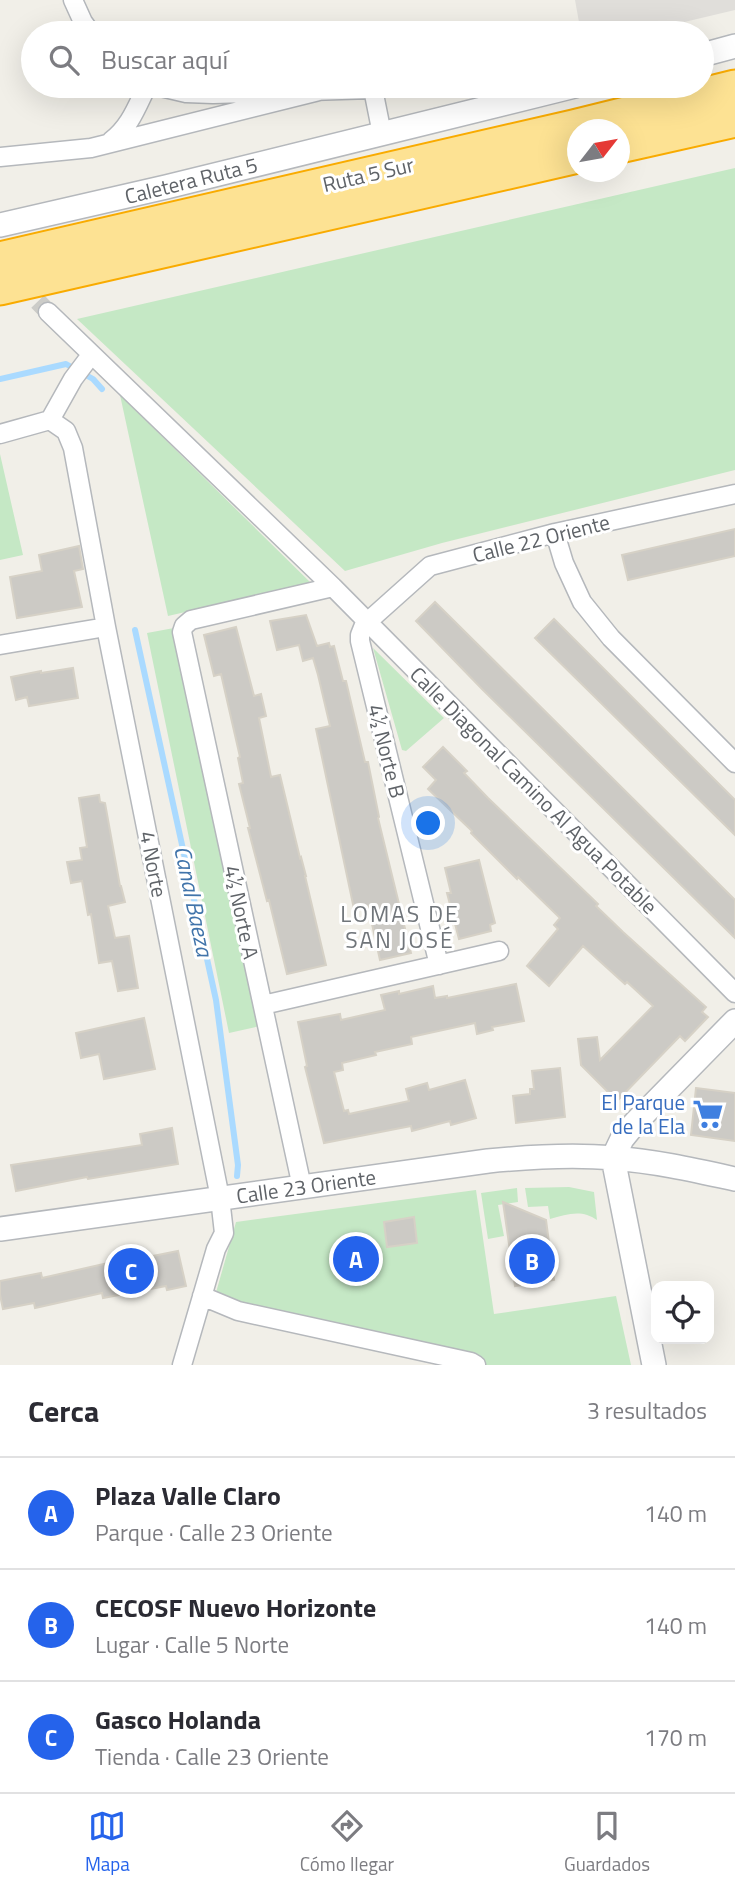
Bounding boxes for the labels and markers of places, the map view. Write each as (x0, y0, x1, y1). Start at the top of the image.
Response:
place label: El Parque de la Ela (601, 1086, 685, 1142)
supermarket icon: El Parque de la Ela (691, 1097, 725, 1131)
pin: A (333, 1233, 379, 1285)
pin: B (509, 1235, 555, 1287)
pin: C (108, 1245, 154, 1297)

